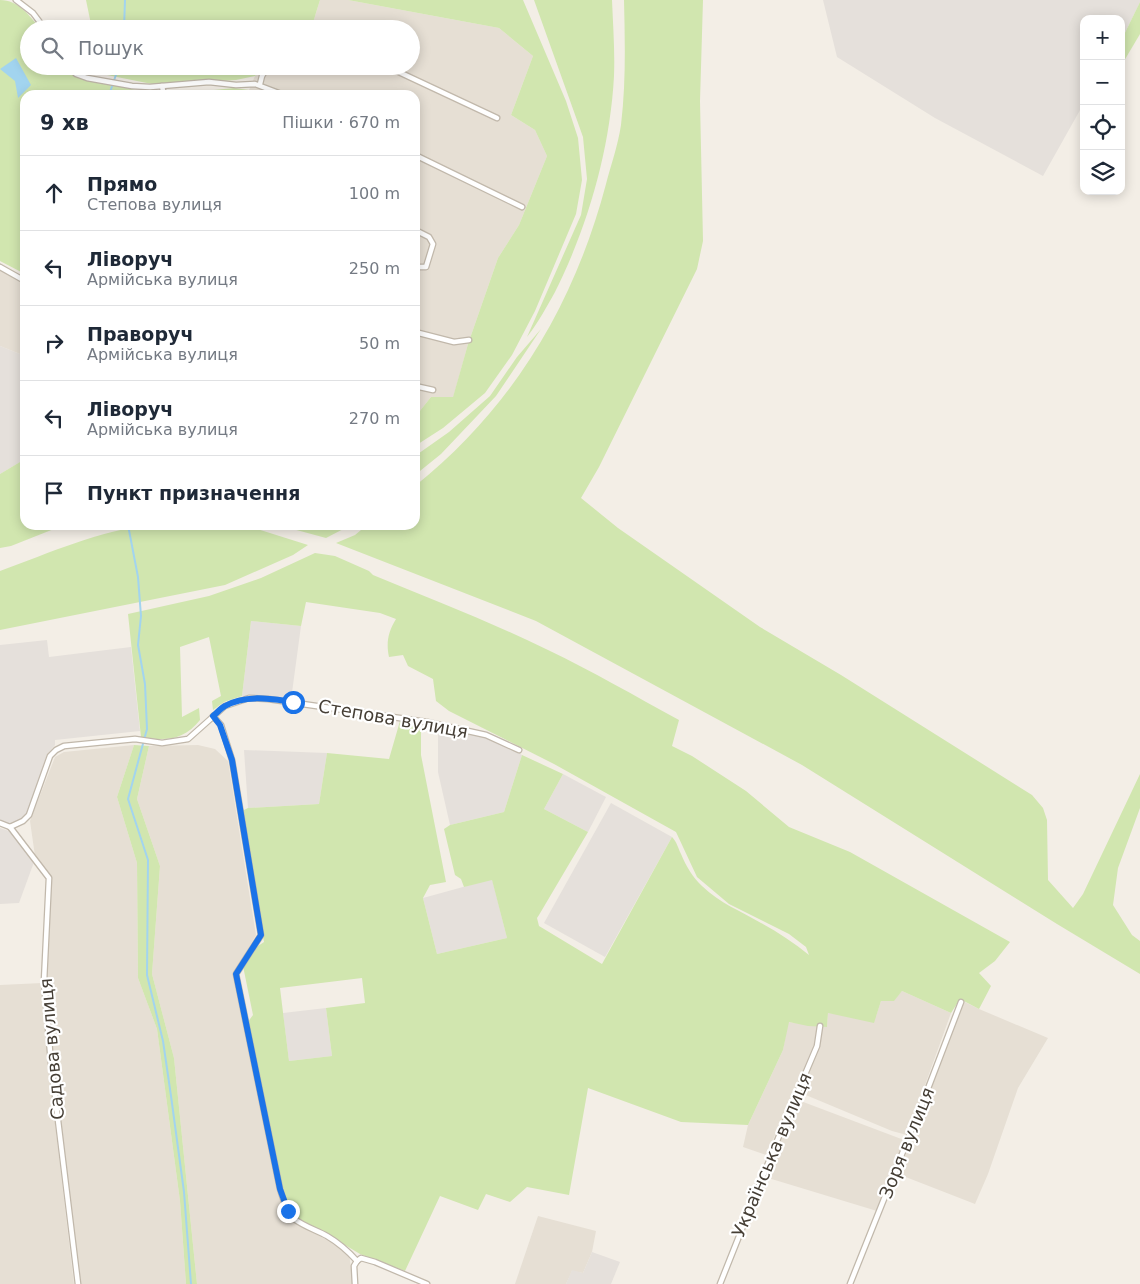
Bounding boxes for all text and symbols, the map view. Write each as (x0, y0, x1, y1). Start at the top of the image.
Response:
map controls (1080, 15, 1125, 195)
button: + (1080, 15, 1125, 60)
search box (20, 20, 420, 75)
icon: search (38, 34, 66, 62)
text: Пошук (78, 37, 144, 59)
button: − (1080, 60, 1125, 105)
button: locate (1080, 105, 1125, 150)
text: 9 хв (40, 111, 89, 135)
text: Пішки · 670 m (282, 113, 400, 132)
button: layers (1080, 150, 1125, 195)
text: Прямо (87, 173, 157, 195)
icon: ahead (40, 179, 68, 207)
text: 100 m (349, 184, 400, 203)
text: Степова вулиця (87, 195, 222, 214)
text: Ліворуч (87, 248, 173, 270)
icon: left (40, 254, 68, 282)
text: 250 m (349, 259, 400, 278)
text: Армійська вулиця (87, 270, 238, 289)
text: Праворуч (87, 323, 193, 345)
icon: right (40, 329, 68, 357)
text: 50 m (359, 334, 400, 353)
text: Армійська вулиця (87, 345, 238, 364)
text: Ліворуч (87, 398, 173, 420)
icon: left (40, 404, 68, 432)
text: 270 m (349, 409, 400, 428)
text: Армійська вулиця (87, 420, 238, 439)
icon: arrive (40, 479, 68, 507)
text: Пункт призначення (87, 482, 300, 504)
route start (282, 691, 305, 714)
street label: Степова вулиця (317, 695, 470, 742)
street label: Садова вулиця (35, 977, 68, 1121)
street label: Українська вулиця (727, 1069, 816, 1240)
street label: Зоря вулиця (875, 1084, 938, 1201)
route end (277, 1200, 300, 1223)

